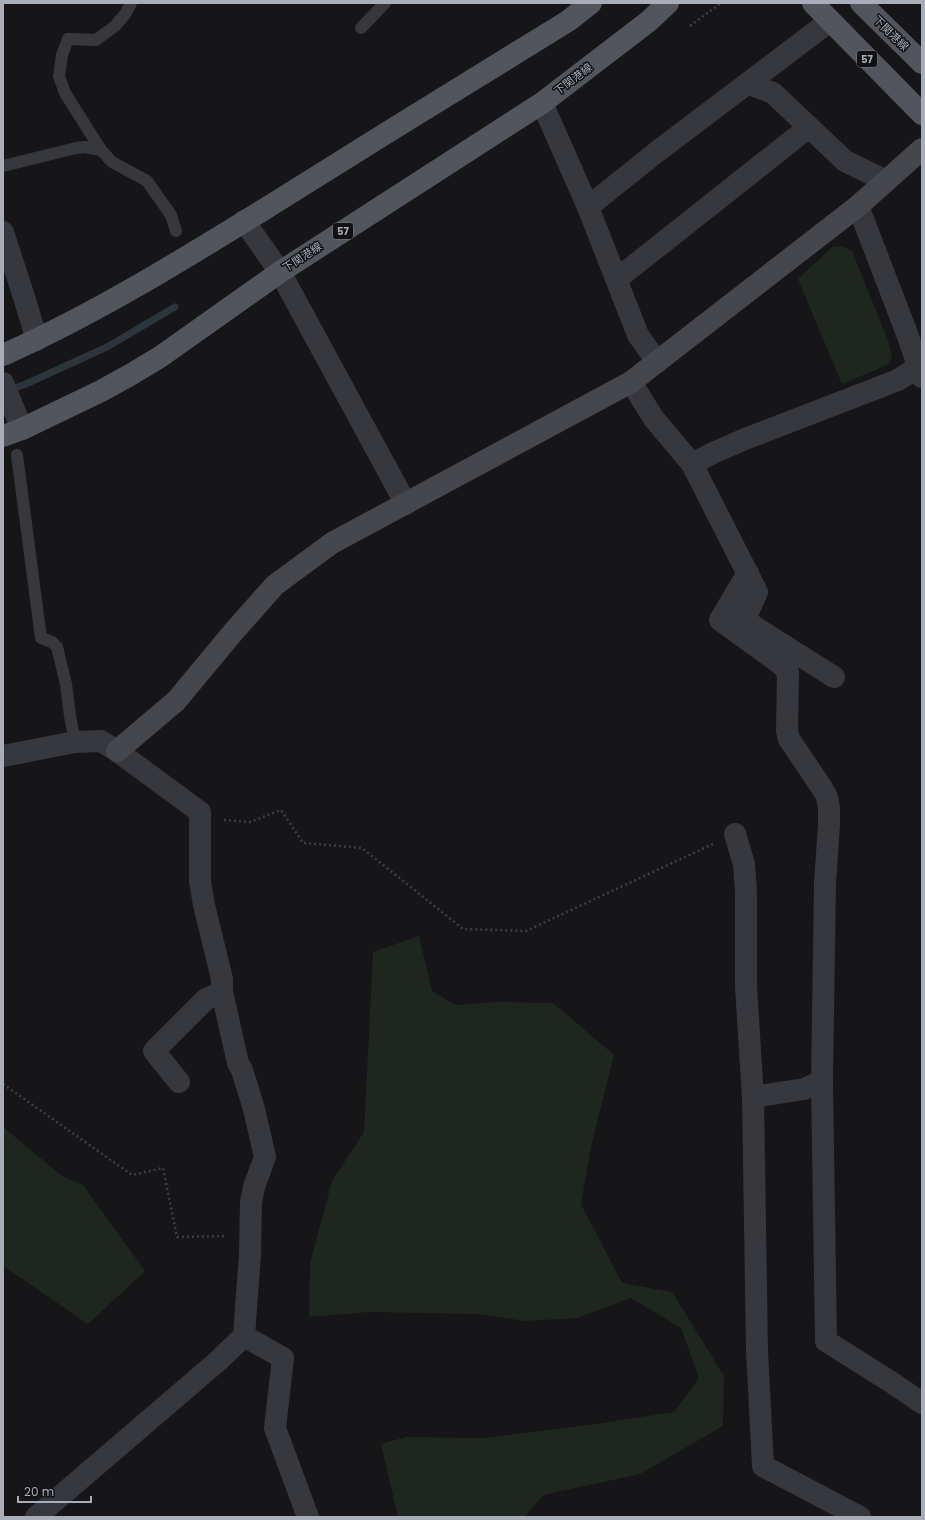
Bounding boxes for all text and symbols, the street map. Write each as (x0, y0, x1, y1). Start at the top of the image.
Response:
street label: 下関港線 (870, 12, 912, 54)
road number: 57 (857, 51, 877, 67)
street label: 下関港線 (551, 59, 595, 99)
road number: 57 (333, 223, 353, 239)
street label: 下関港線 (279, 238, 325, 276)
scale bar (18, 1478, 91, 1504)
text: 20 m (24, 1483, 54, 1500)

